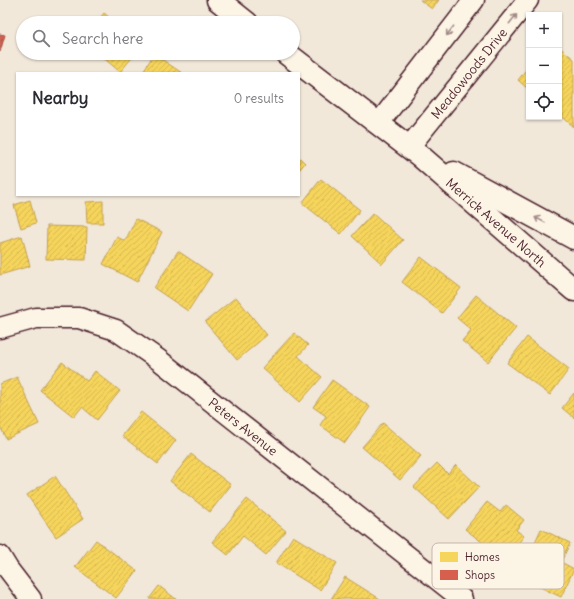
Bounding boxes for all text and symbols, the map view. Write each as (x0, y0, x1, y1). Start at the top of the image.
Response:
map controls (526, 12, 562, 120)
button: + (526, 12, 562, 48)
one-way arrow (508, 13, 517, 24)
search box (16, 16, 300, 60)
street label: Meadowoods Drive (427, 25, 511, 122)
one-way arrow (446, 25, 455, 36)
icon: search (30, 27, 52, 49)
text: Search here (62, 29, 143, 48)
button: − (526, 48, 562, 84)
button: locate (526, 84, 562, 120)
text: Nearby (32, 87, 88, 109)
text: 0 results (234, 90, 284, 107)
street label: Merrick Avenue North (442, 174, 550, 271)
one-way arrow (534, 215, 546, 223)
street label: Peters Avenue (205, 394, 281, 459)
legend (432, 543, 564, 589)
text: Homes (465, 550, 500, 564)
text: Shops (465, 568, 495, 582)

